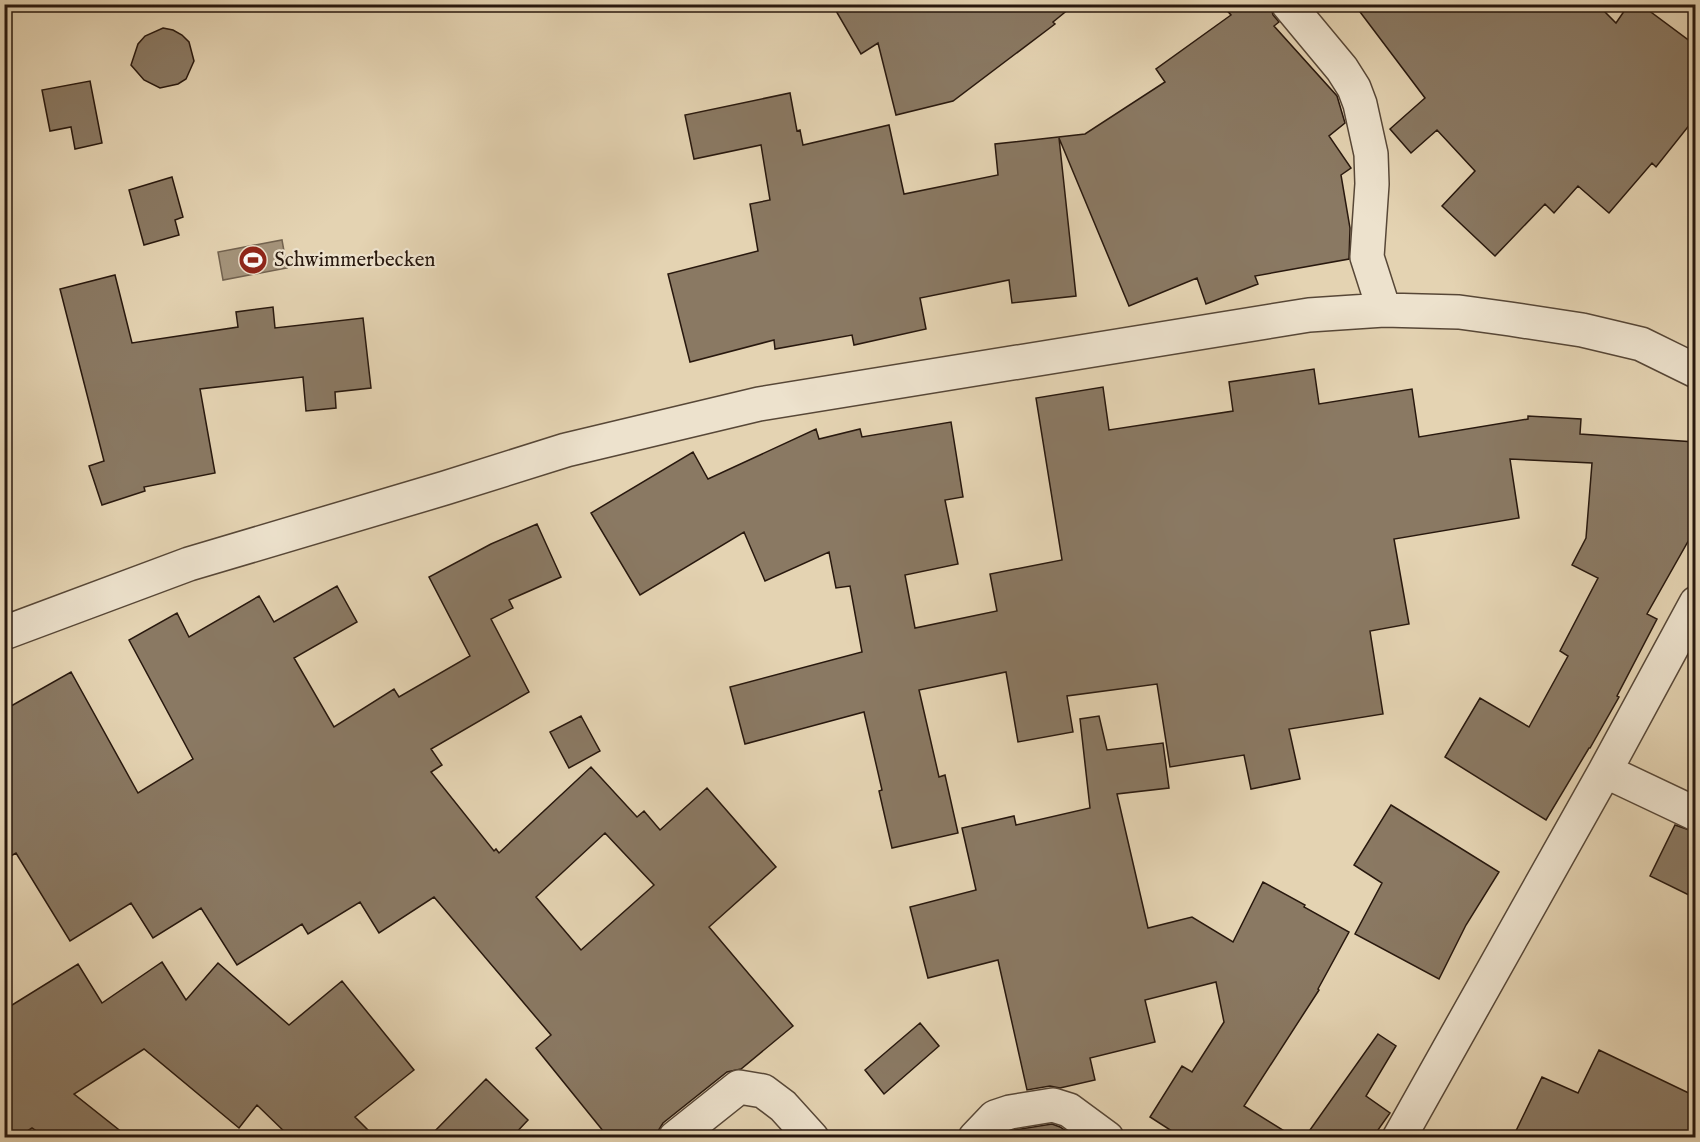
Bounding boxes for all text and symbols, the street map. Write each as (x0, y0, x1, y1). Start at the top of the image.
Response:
sports icon: Schwimmerbecken (237, 244, 269, 276)
place label: Schwimmerbecken (274, 247, 436, 274)

